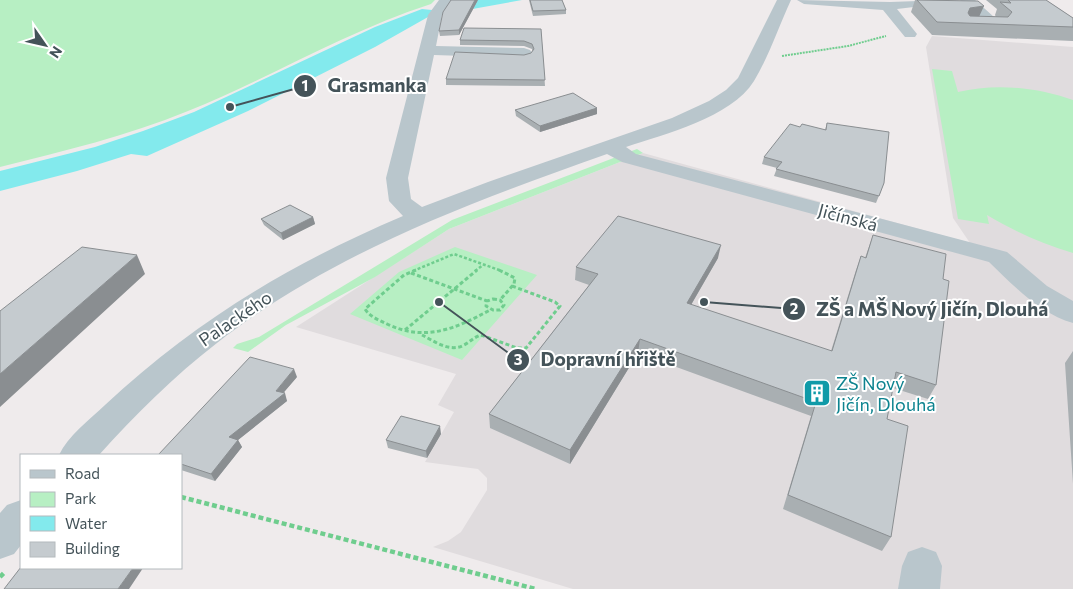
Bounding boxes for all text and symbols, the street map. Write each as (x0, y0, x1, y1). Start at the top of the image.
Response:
north arrow (20, 20, 70, 70)
text: N (46, 43, 66, 62)
callout: Grasmanka (293, 69, 437, 103)
text: Grasmanka (328, 73, 426, 96)
text: 1 (302, 76, 308, 94)
street label: Jičínská (816, 198, 880, 236)
street label: Palackého (194, 286, 276, 350)
callout: ZŠ a MŠ Nový Jičín, Dlouhá (781, 292, 1058, 326)
text: ZŠ a MŠ Nový Jičín, Dlouhá (816, 297, 1048, 320)
text: 2 (790, 299, 798, 317)
callout: Dopravní hřiště (505, 343, 685, 377)
text: Dopravní hřiště (540, 347, 676, 370)
text: 3 (514, 350, 523, 368)
place label: ZŠ Nový Jičín, Dlouhá (836, 372, 936, 415)
building icon: ZŠ Nový Jičín, Dlouhá (802, 378, 832, 408)
legend (20, 454, 182, 569)
text: Road (65, 464, 100, 482)
text: Park (65, 489, 96, 507)
text: Water (65, 514, 107, 532)
text: Building (65, 539, 120, 557)

